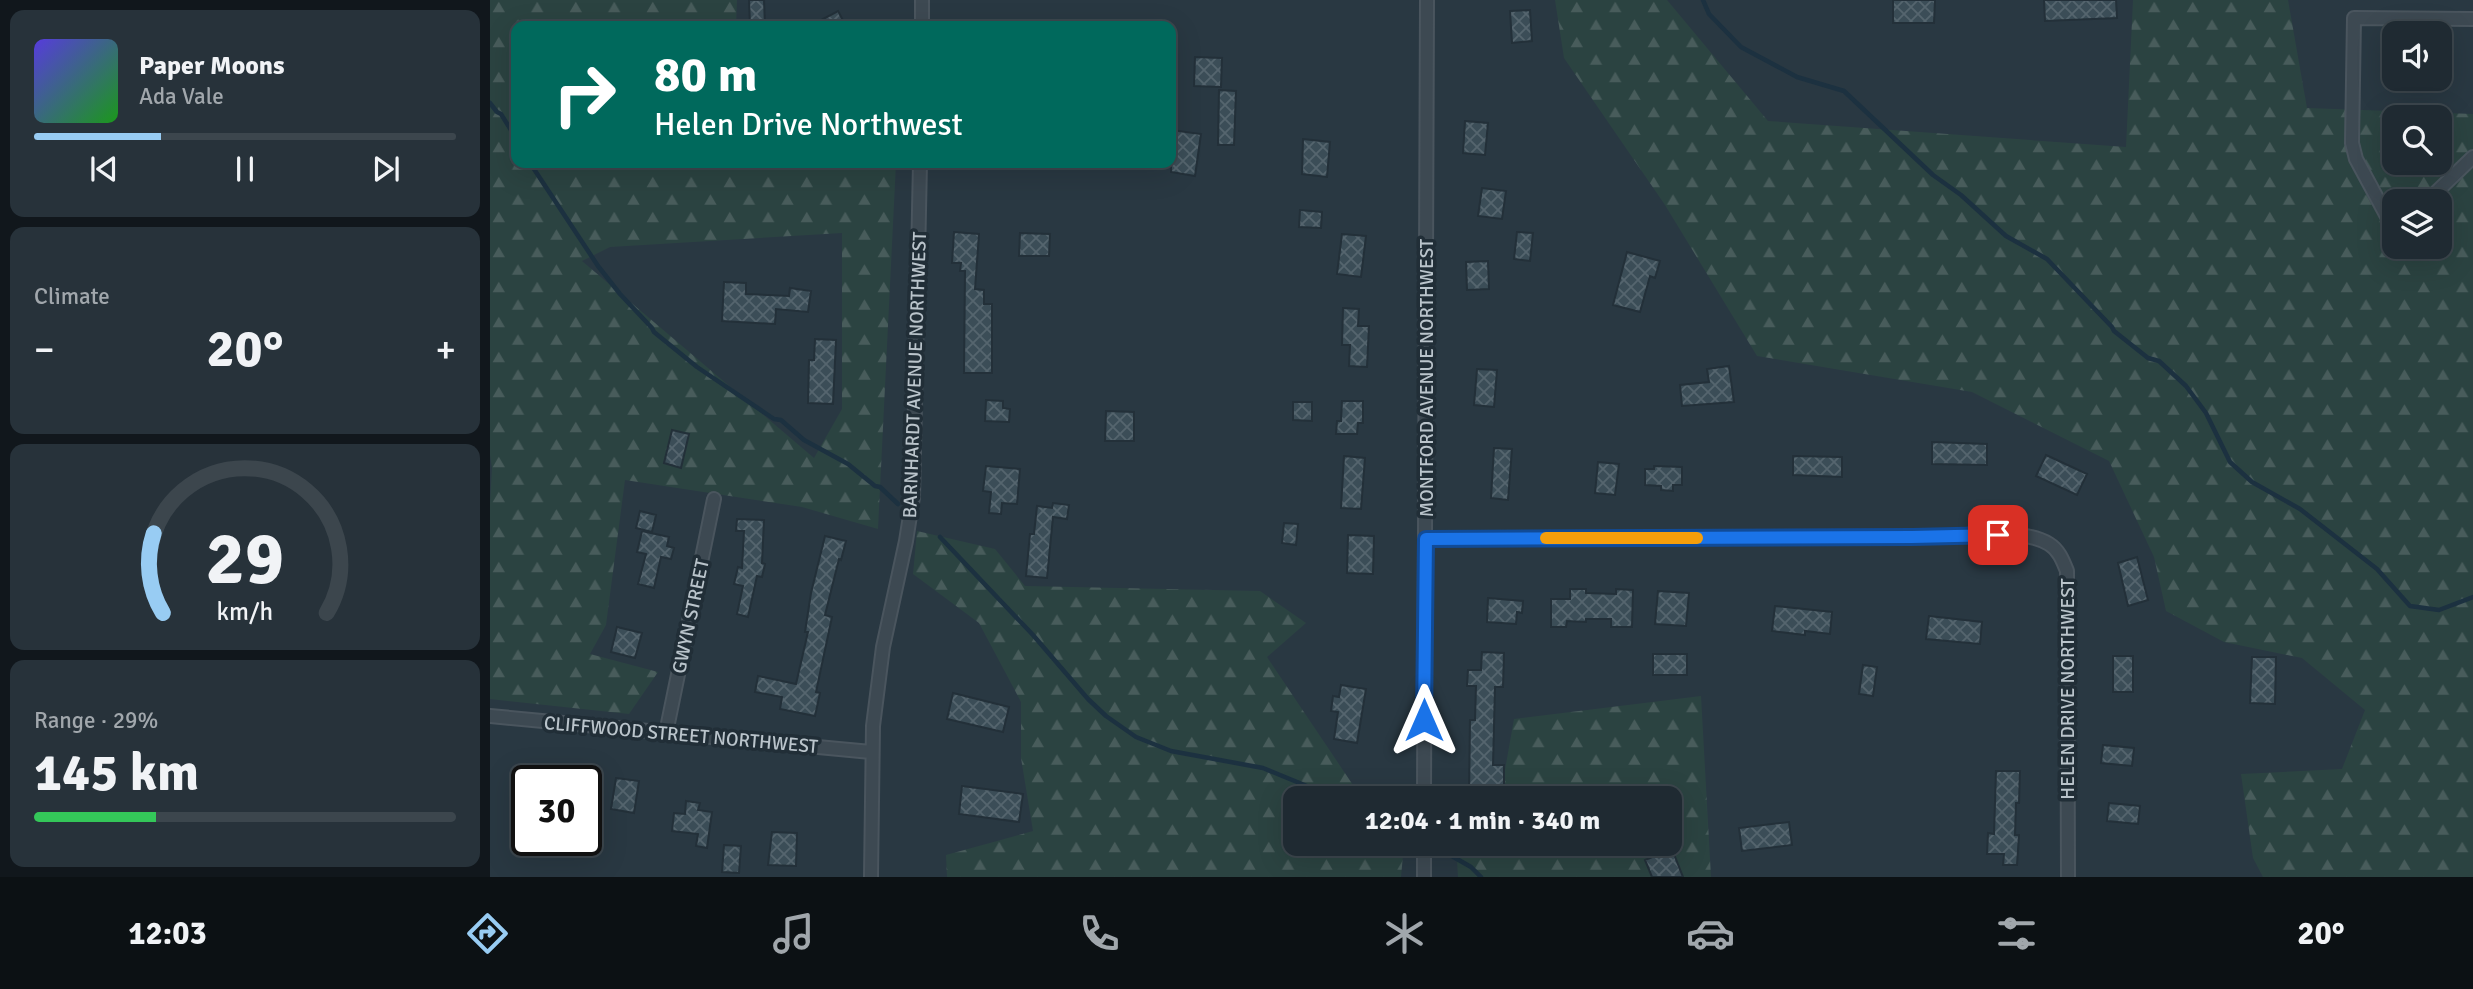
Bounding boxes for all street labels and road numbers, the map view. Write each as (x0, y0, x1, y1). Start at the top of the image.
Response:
street label: BARNHARDT AVENUE NORTHWEST (898, 231, 932, 519)
street label: MONTFORD AVENUE NORTHWEST (1415, 238, 1439, 517)
street label: GWYN STREET (667, 556, 715, 676)
street label: HELEN DRIVE NORTHWEST (2056, 578, 2080, 800)
street label: CLIFFWOOD STREET NORTHWEST (543, 711, 820, 759)

